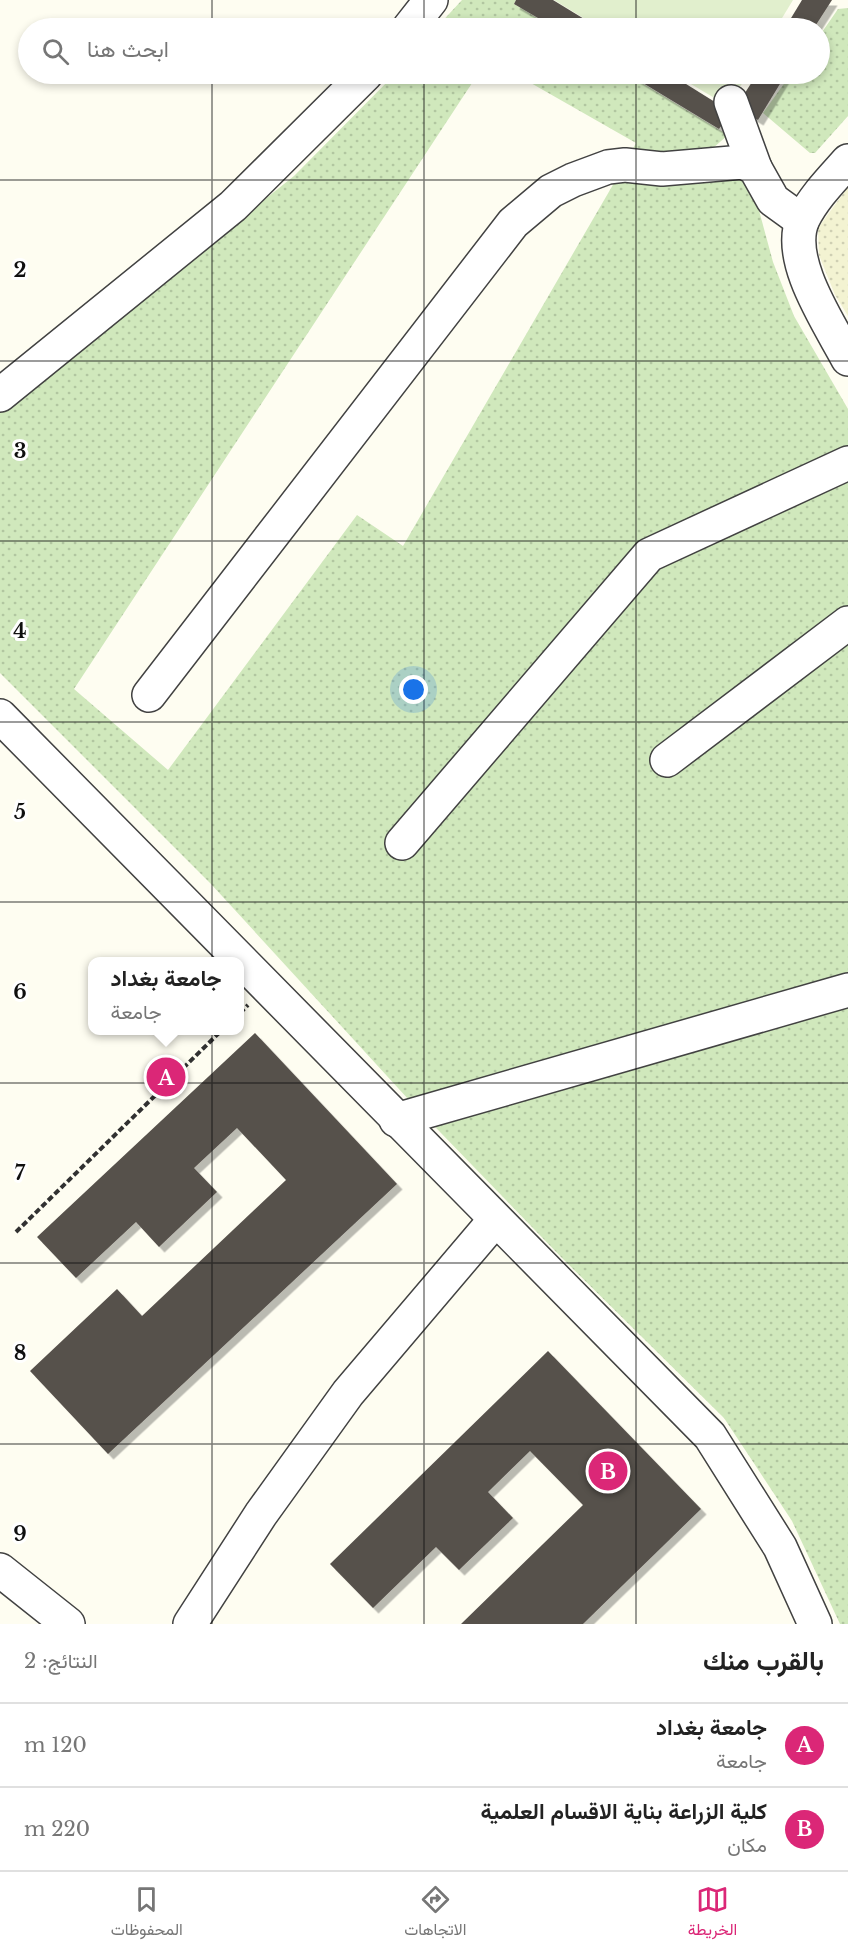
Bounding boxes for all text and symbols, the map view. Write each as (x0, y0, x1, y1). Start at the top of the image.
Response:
search box (18, 18, 830, 84)
icon: search (39, 35, 72, 68)
text: ابحث هنا (87, 36, 169, 63)
text: 2 (13, 258, 27, 282)
text: 3 (14, 439, 26, 463)
text: 4 (13, 619, 27, 643)
your location (399, 675, 428, 704)
text: 5 (14, 800, 26, 824)
popup (88, 957, 244, 1035)
text: جامعة بغداد (111, 965, 221, 992)
text: 6 (13, 980, 27, 1004)
text: جامعة (111, 1000, 162, 1024)
pin: A (146, 1054, 186, 1100)
text: 7 (15, 1161, 26, 1185)
text: 8 (14, 1341, 26, 1365)
pin: B (588, 1448, 628, 1494)
text: 9 (13, 1522, 27, 1546)
text: بالقرب منك (703, 1645, 824, 1677)
text: النتائج: 2 (24, 1649, 98, 1673)
text: جامعة بغداد (656, 1714, 767, 1741)
text: 120 m (24, 1733, 87, 1757)
text: A (796, 1733, 813, 1757)
text: جامعة (716, 1749, 767, 1773)
text: كلية الزراعة بناية الاقسام العلمية (480, 1798, 767, 1825)
text: 220 m (24, 1817, 90, 1841)
text: B (797, 1817, 812, 1841)
text: مكان (727, 1833, 767, 1857)
tab: المحفوظات (111, 1883, 183, 1944)
tab: الاتجاهات (404, 1883, 466, 1944)
tab: الخريطة (688, 1883, 737, 1944)

